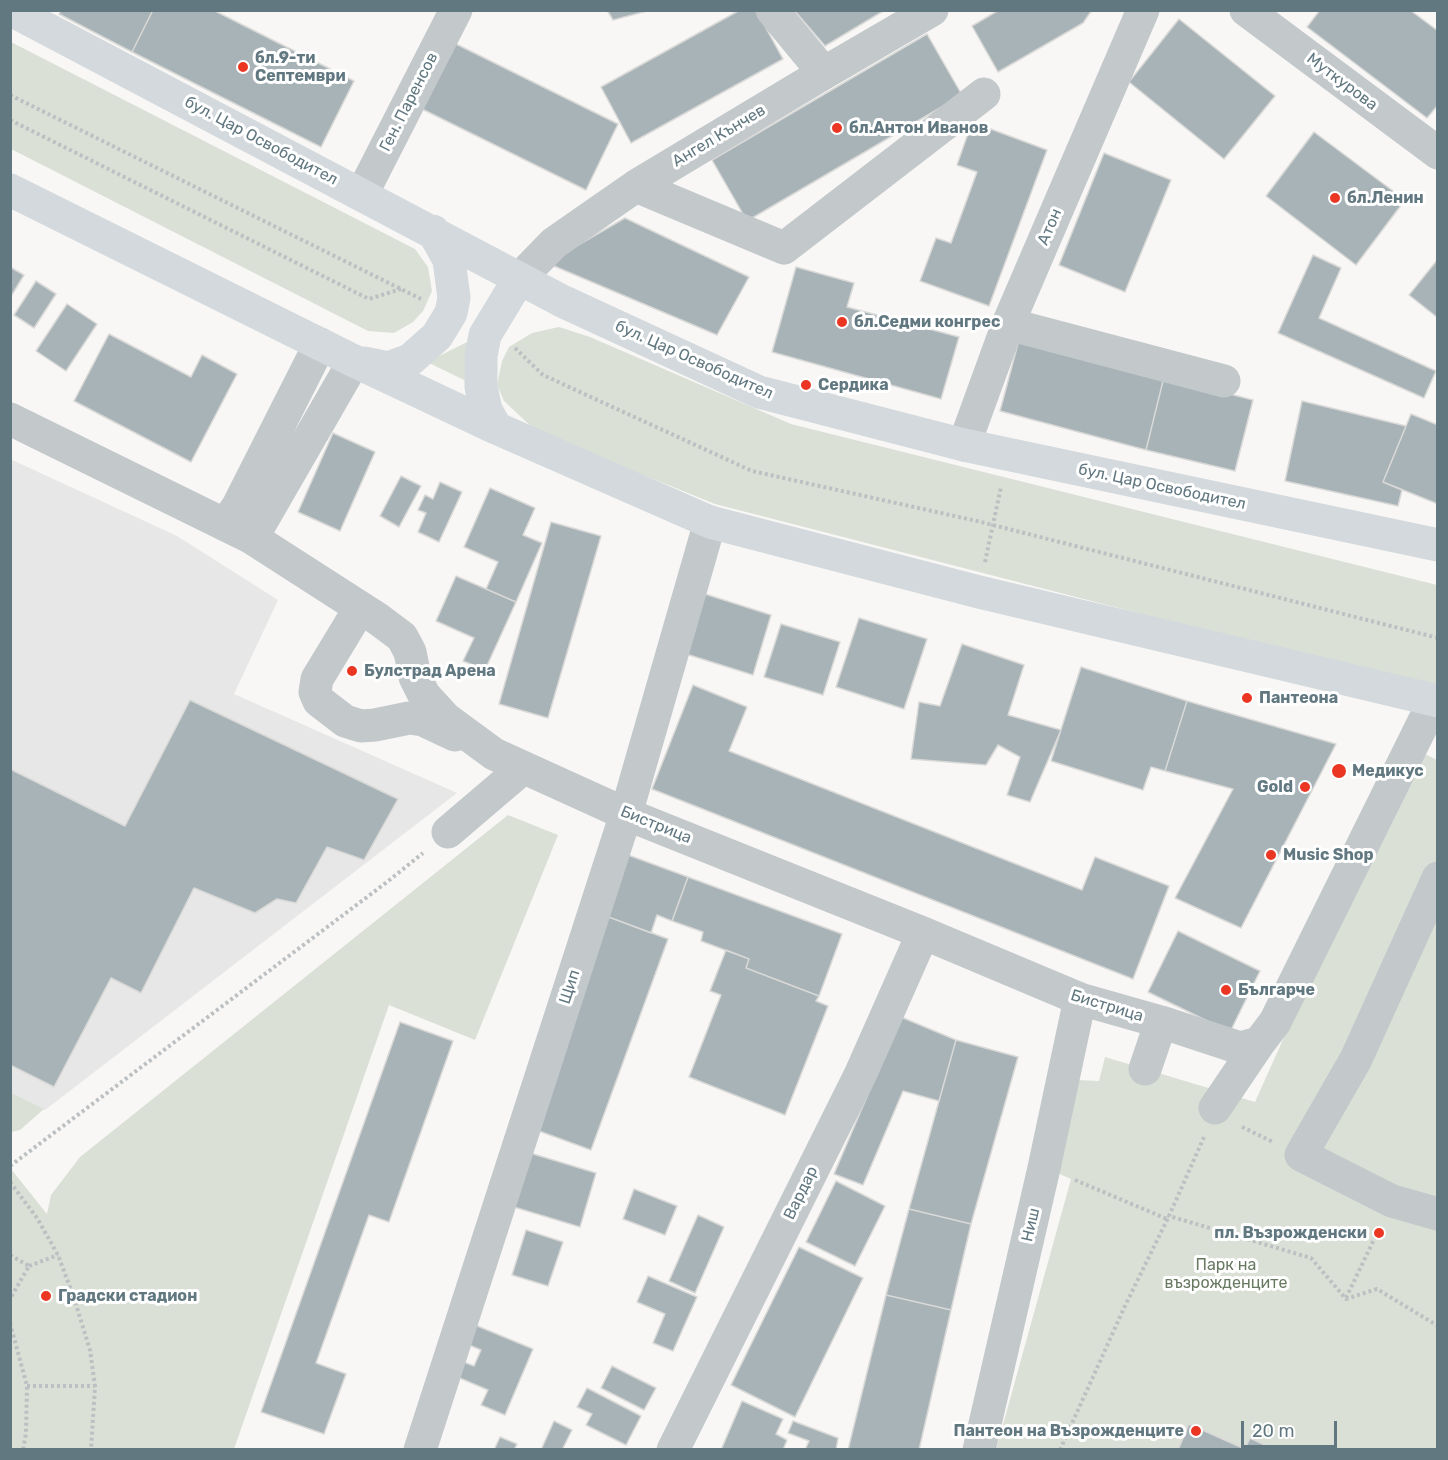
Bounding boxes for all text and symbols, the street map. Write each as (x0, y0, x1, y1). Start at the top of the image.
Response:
place label: бл.9-ти Септември (255, 48, 346, 86)
street label: Ген. Паренсов (376, 49, 442, 155)
street label: Муткурова (1303, 49, 1381, 115)
marker: бл.9-ти Септември (236, 60, 250, 74)
street label: бул. Цар Освободител (181, 92, 341, 190)
street label: Ангел Кънчев (669, 101, 769, 171)
place label: бл.Антон Иванов (849, 118, 988, 138)
marker: бл.Антон Иванов (830, 121, 844, 135)
place label: бл.Ленин (1347, 188, 1424, 208)
marker: бл.Ленин (1328, 191, 1342, 205)
street label: Атон (1034, 206, 1066, 248)
place label: бл.Седми конгрес (854, 312, 1000, 332)
marker: бл.Седми конгрес (835, 315, 849, 329)
street label: бул. Цар Освободител (612, 316, 776, 404)
place label: Сердика (818, 375, 889, 395)
marker: Сердика (799, 378, 813, 392)
street label: бул. Цар Освободител (1076, 460, 1248, 514)
place label: Булстрад Арена (364, 661, 496, 681)
marker: Булстрад Арена (345, 664, 359, 678)
place label: Пантеона (1259, 688, 1338, 708)
marker: Пантеона (1240, 691, 1254, 705)
place label: Медикус (1352, 761, 1424, 781)
marker: Медикус (1330, 762, 1348, 780)
place label: Gold (1257, 777, 1293, 797)
marker: Gold (1298, 780, 1312, 794)
street label: Бистрица (618, 802, 694, 848)
place label: Music Shop (1283, 845, 1374, 865)
marker: Music Shop (1264, 848, 1278, 862)
street label: Щип (555, 967, 585, 1007)
place label: Българче (1238, 980, 1315, 1000)
marker: Българче (1219, 983, 1233, 997)
street label: Бистрица (1068, 986, 1146, 1026)
street label: Вардар (780, 1163, 822, 1223)
street label: Ниш (1018, 1206, 1044, 1244)
place label: пл. Възрожденски (1214, 1223, 1367, 1243)
marker: пл. Възрожденски (1372, 1226, 1386, 1240)
park label: Парк на възрожденците (1165, 1255, 1287, 1293)
place label: Градски стадион (58, 1286, 197, 1306)
marker: Градски стадион (39, 1289, 53, 1303)
scale bar (1244, 1409, 1340, 1447)
text: 20 m (1252, 1420, 1294, 1442)
place label: Пантеон на Възрожденците (953, 1421, 1184, 1441)
marker: Пантеон на Възрожденците (1189, 1424, 1203, 1438)

